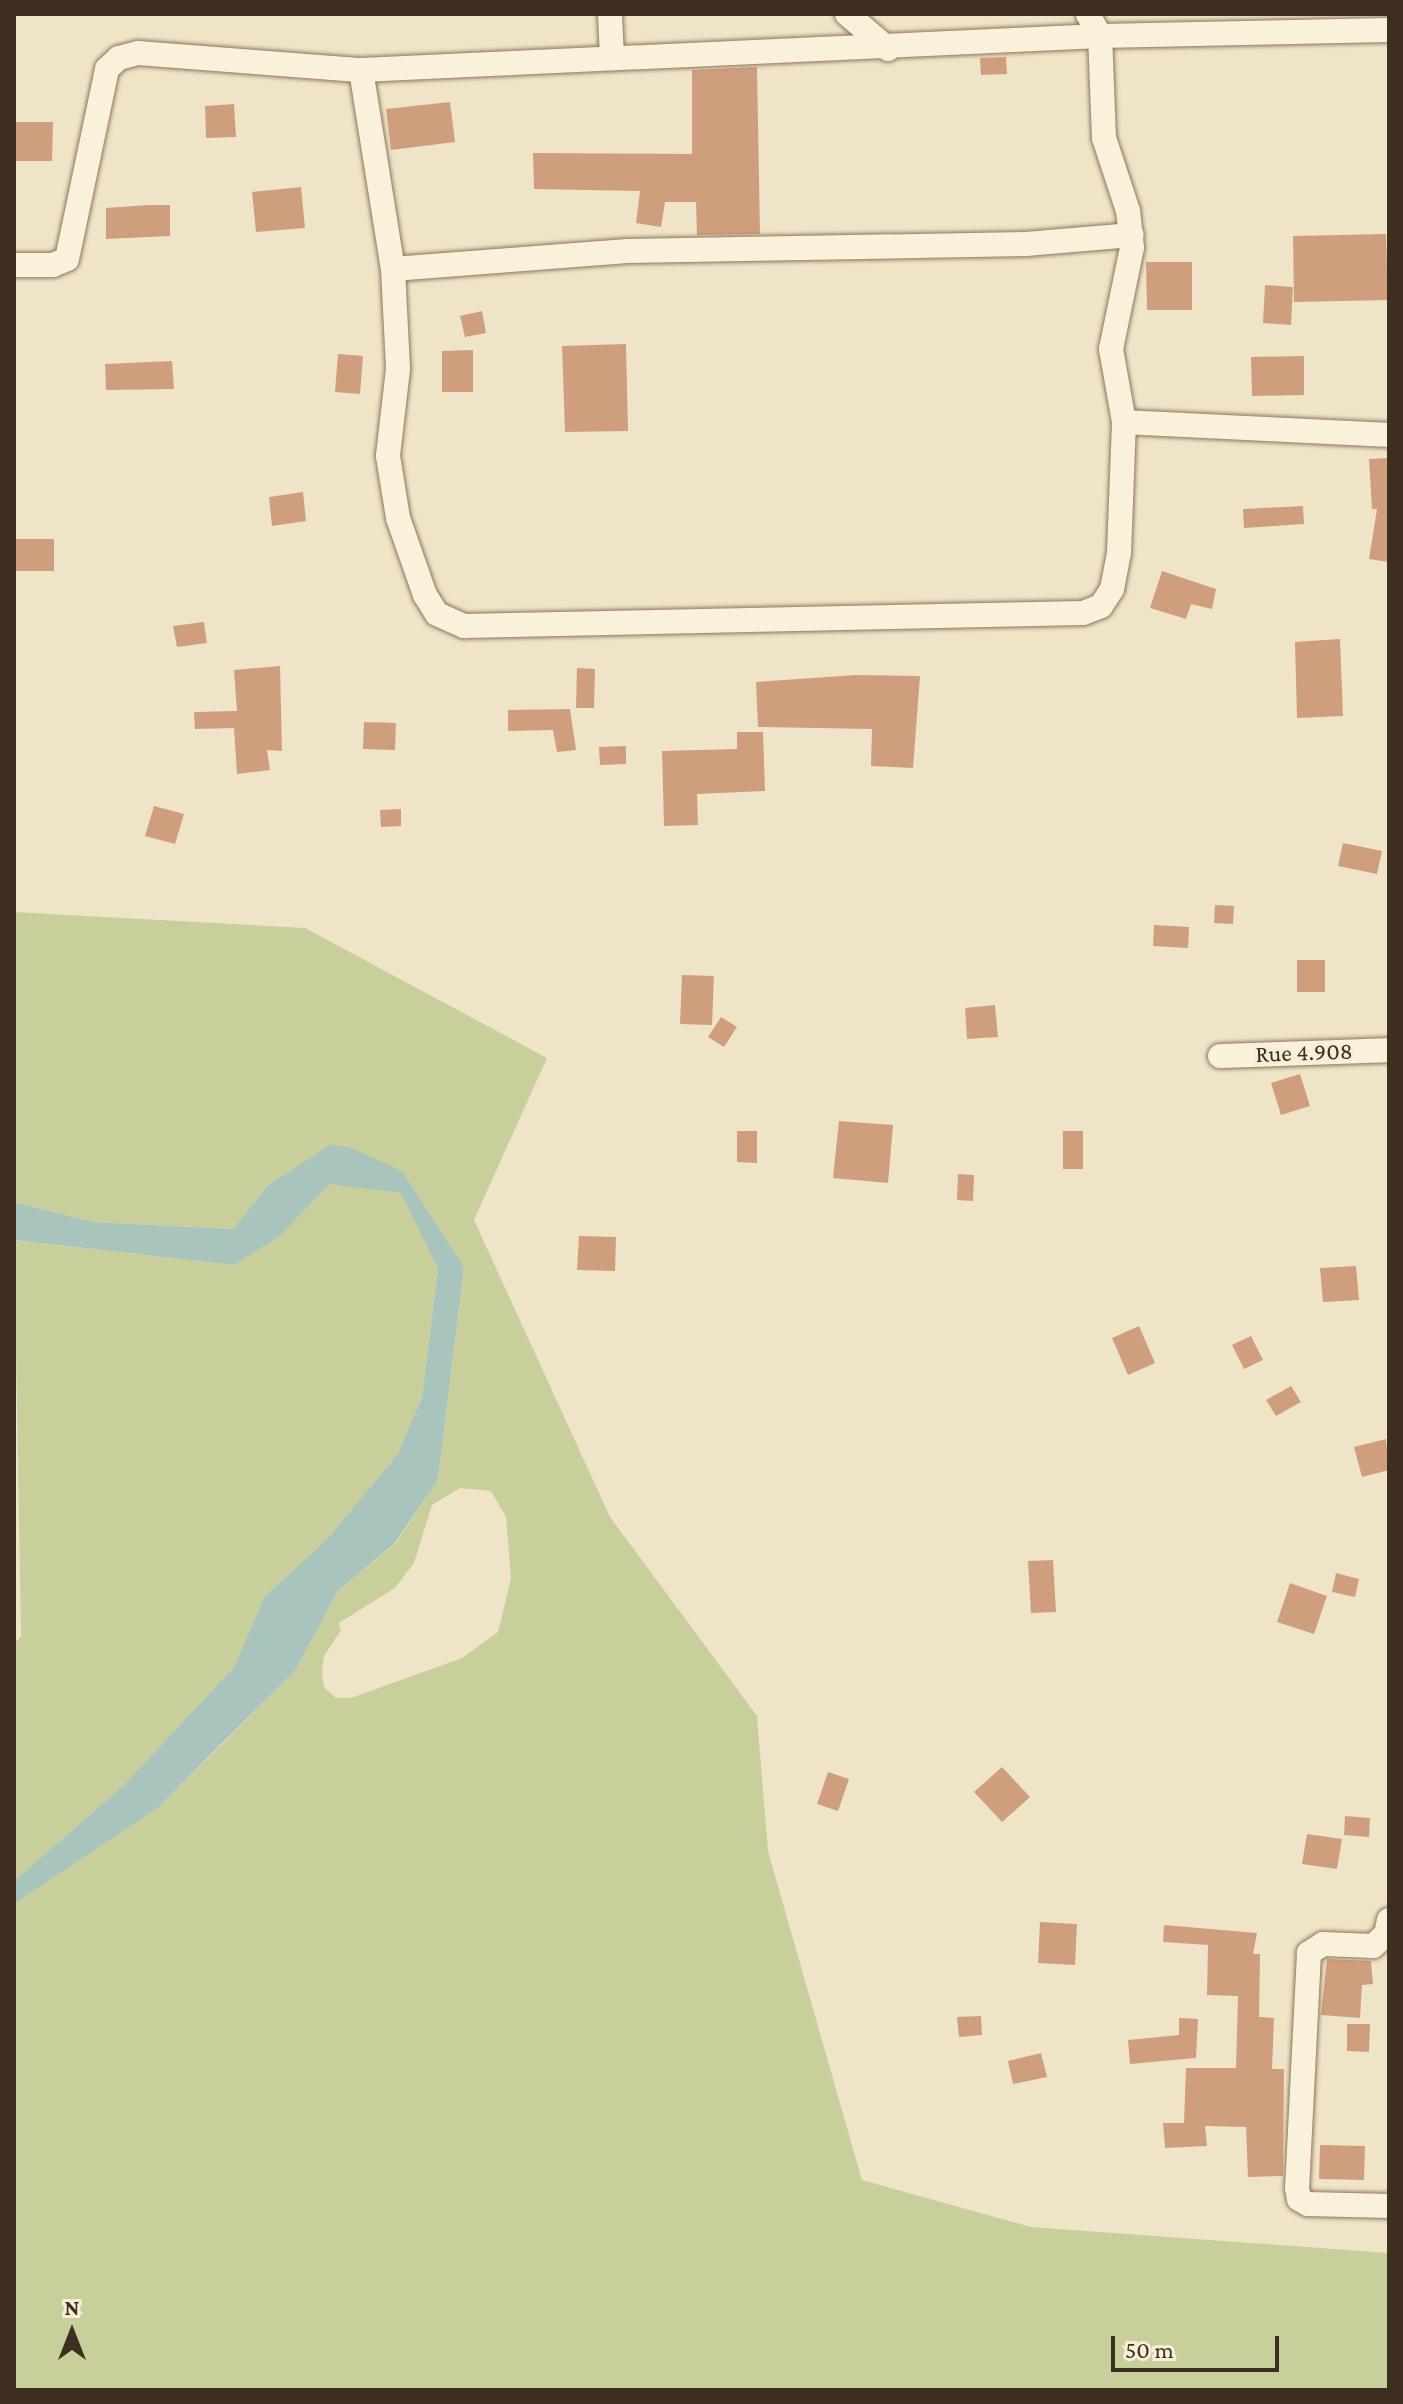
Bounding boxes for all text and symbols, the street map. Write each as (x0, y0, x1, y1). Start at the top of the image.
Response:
street label: Rue 4.908 (1255, 1036, 1353, 1068)
north arrow (32, 2292, 112, 2372)
text: N (65, 2295, 80, 2320)
scale bar (1115, 2320, 1283, 2370)
text: 50 m (1125, 2336, 1174, 2363)

